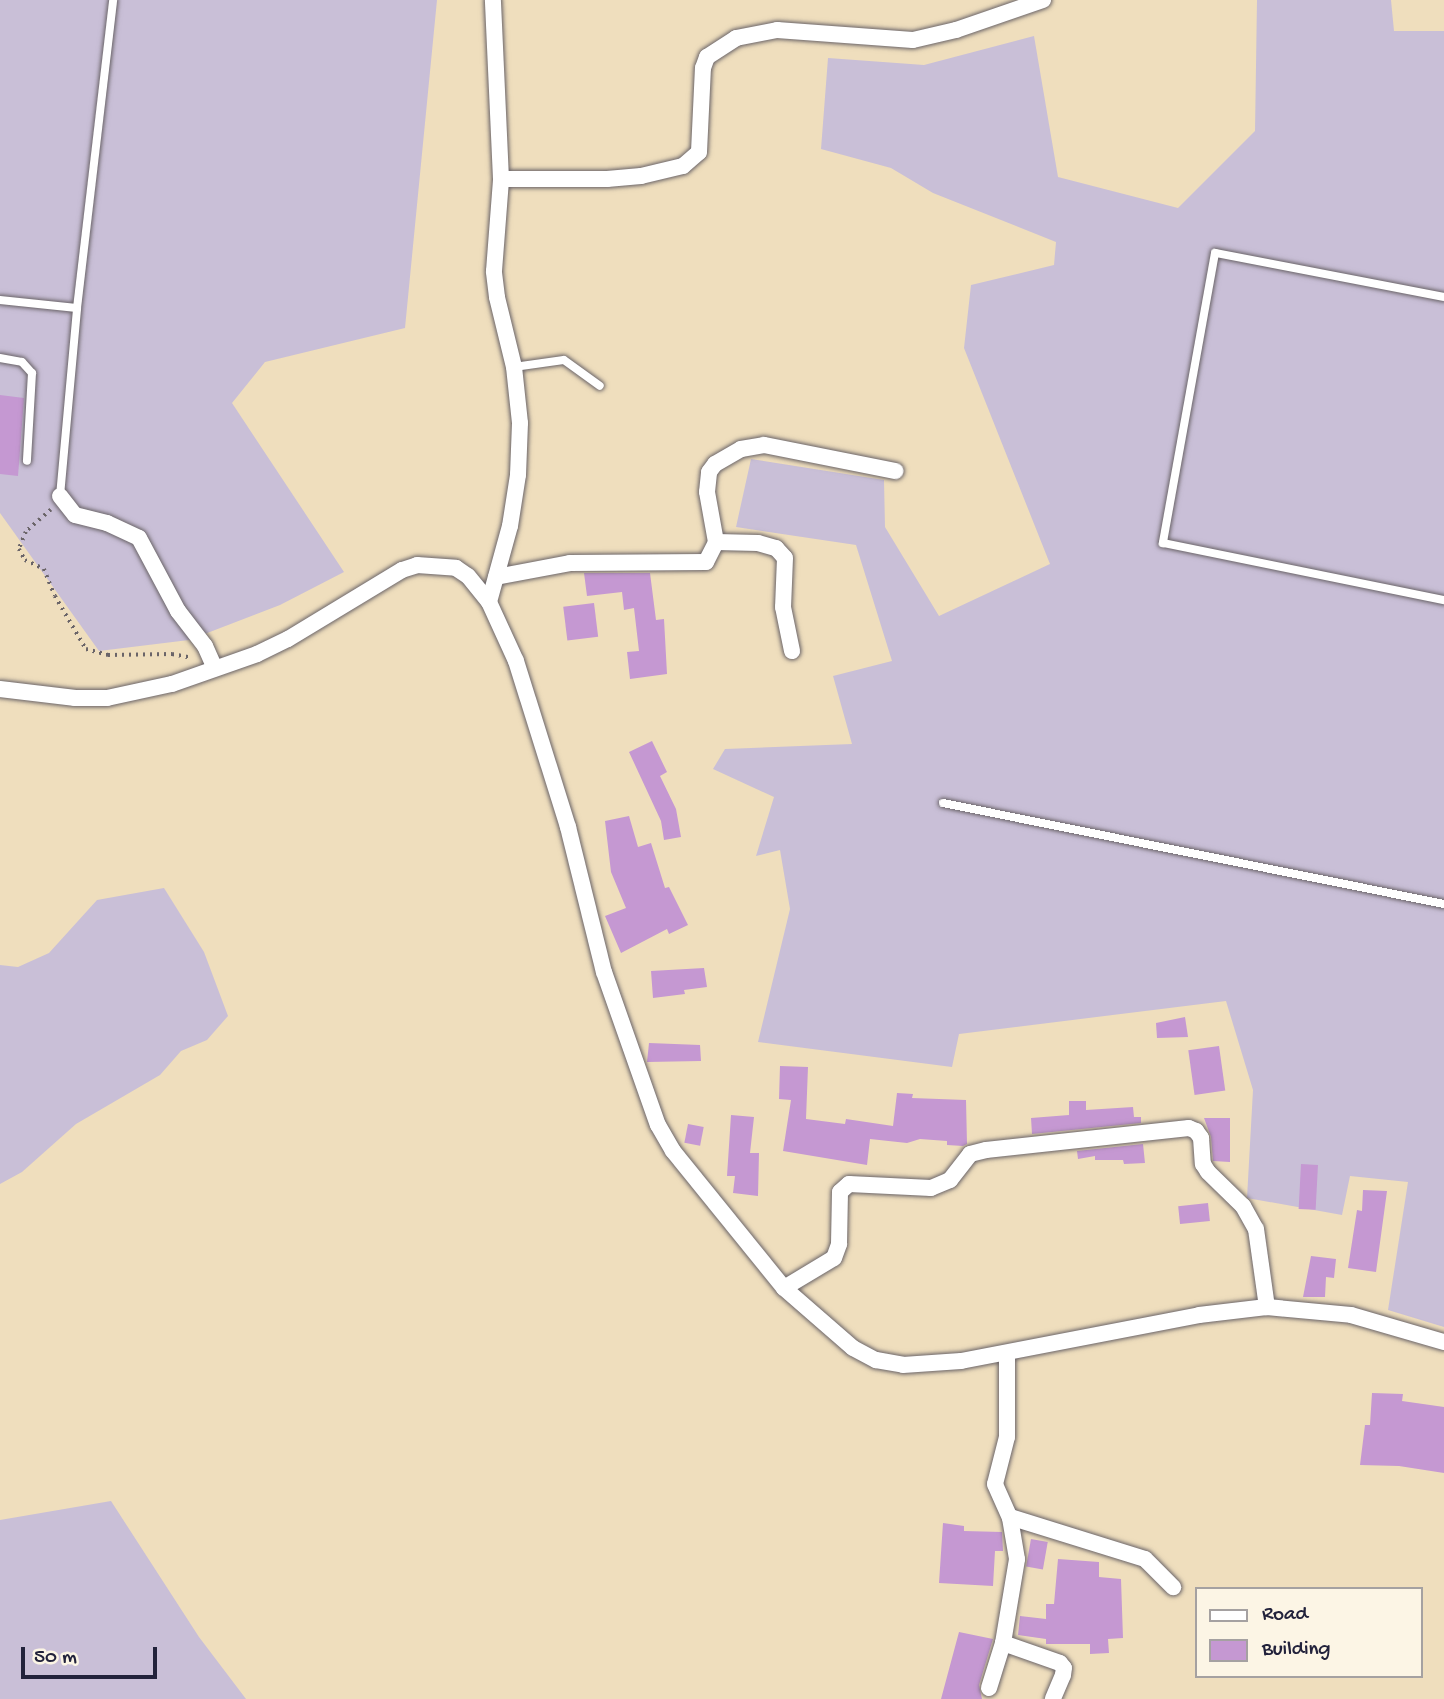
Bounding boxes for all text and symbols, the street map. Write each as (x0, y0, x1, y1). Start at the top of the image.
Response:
legend (1196, 1587, 1423, 1678)
text: Road (1262, 1603, 1308, 1628)
scale bar (24, 1632, 161, 1676)
text: Building (1262, 1638, 1331, 1663)
text: 50 m (34, 1646, 77, 1671)

